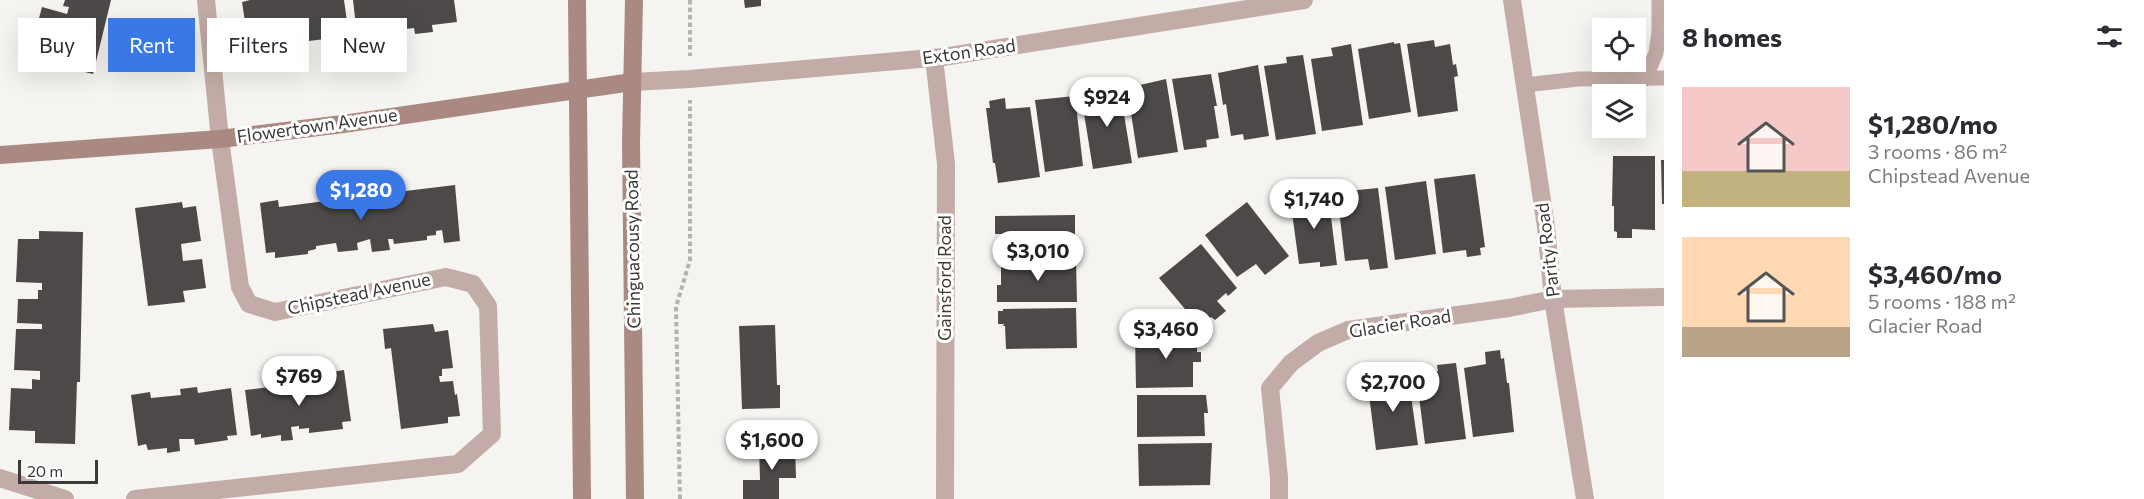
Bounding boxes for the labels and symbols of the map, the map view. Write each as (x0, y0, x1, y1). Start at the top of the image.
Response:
street label: Exton Road (921, 34, 1017, 68)
pin: $924 (1071, 77, 1143, 128)
street label: Flowertown Avenue (235, 103, 399, 147)
street label: Chinguacousy Road (620, 169, 644, 329)
pin: $1,280 (312, 170, 410, 221)
pin: $1,740 (1265, 179, 1363, 230)
street label: Parity Road (1530, 202, 1564, 298)
street label: Gainsford Road (933, 215, 955, 341)
pin: $3,010 (989, 231, 1087, 282)
street label: Chipstead Avenue (285, 267, 432, 319)
street label: Glacier Road (1347, 304, 1452, 342)
pin: $3,460 (1117, 309, 1215, 360)
pin: $769 (263, 356, 335, 407)
pin: $2,700 (1344, 362, 1442, 413)
pin: $1,600 (723, 420, 821, 471)
scale bar (18, 457, 98, 484)

